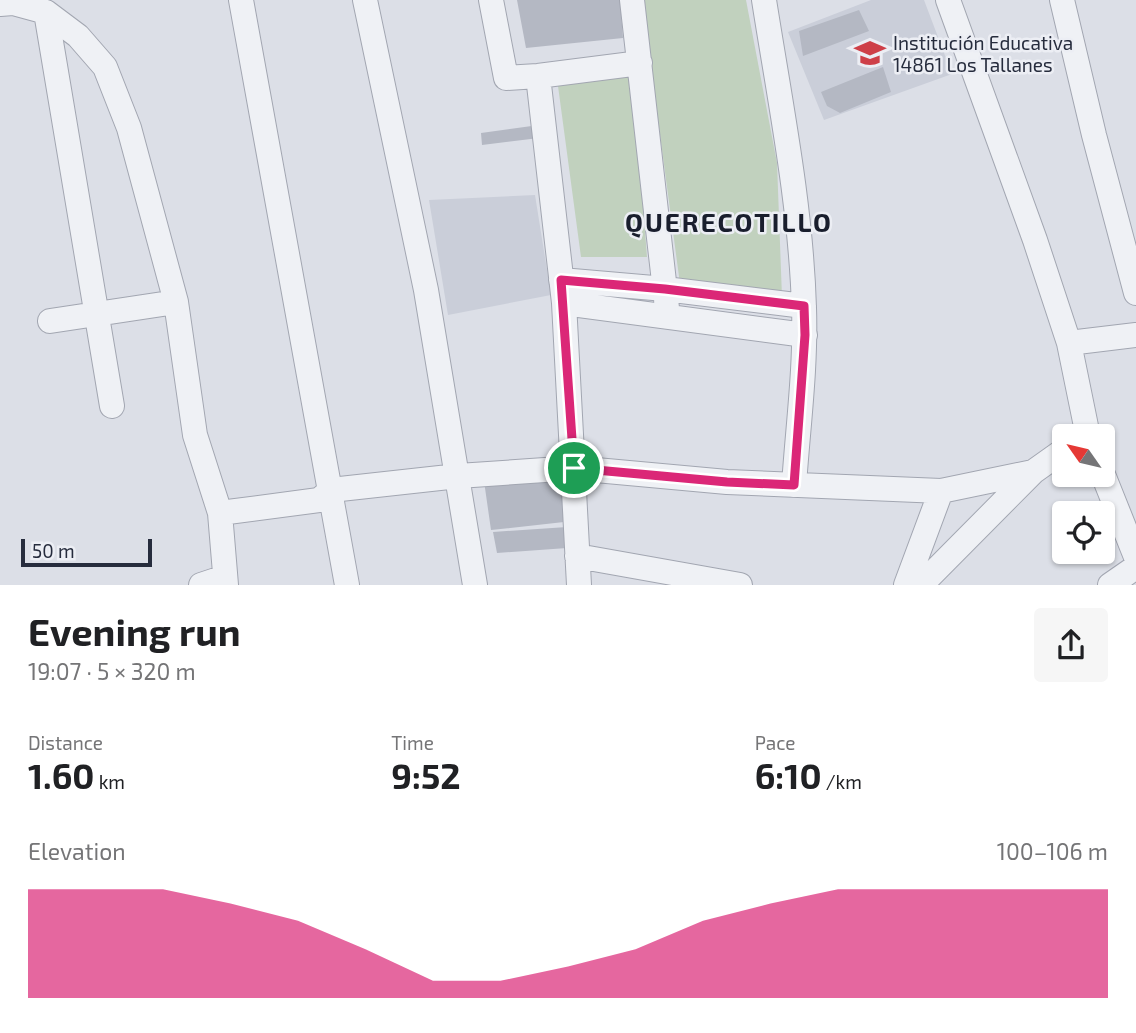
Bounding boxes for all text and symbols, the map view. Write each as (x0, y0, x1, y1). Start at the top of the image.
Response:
place label: Institución Educativa 14861 Los Tallanes (893, 31, 1073, 76)
school or university icon: Institución Educativa 14861 Los Tallanes (853, 36, 887, 70)
district label: QUERECOTILLO (625, 206, 833, 238)
north arrow (1052, 424, 1115, 486)
map controls (1052, 424, 1115, 564)
pin (544, 438, 604, 498)
icon: arrive (555, 449, 593, 487)
button: locate (1052, 501, 1115, 564)
scale bar (21, 536, 152, 568)
text: 50 m (32, 539, 75, 562)
text: Evening run (28, 608, 241, 654)
button: share (1034, 608, 1108, 682)
text: 19:07 · 5 × 320 m (28, 657, 196, 685)
text: Distance (28, 731, 103, 754)
text: Time (391, 731, 434, 754)
text: Pace (755, 731, 796, 754)
text: 1.60 (28, 754, 94, 796)
text: 9:52 (391, 754, 461, 796)
text: 6:10 (755, 754, 822, 796)
text: km (94, 770, 125, 793)
text: /km (822, 770, 862, 793)
text: Elevation (28, 837, 126, 865)
text: 100–106 m (997, 837, 1108, 865)

